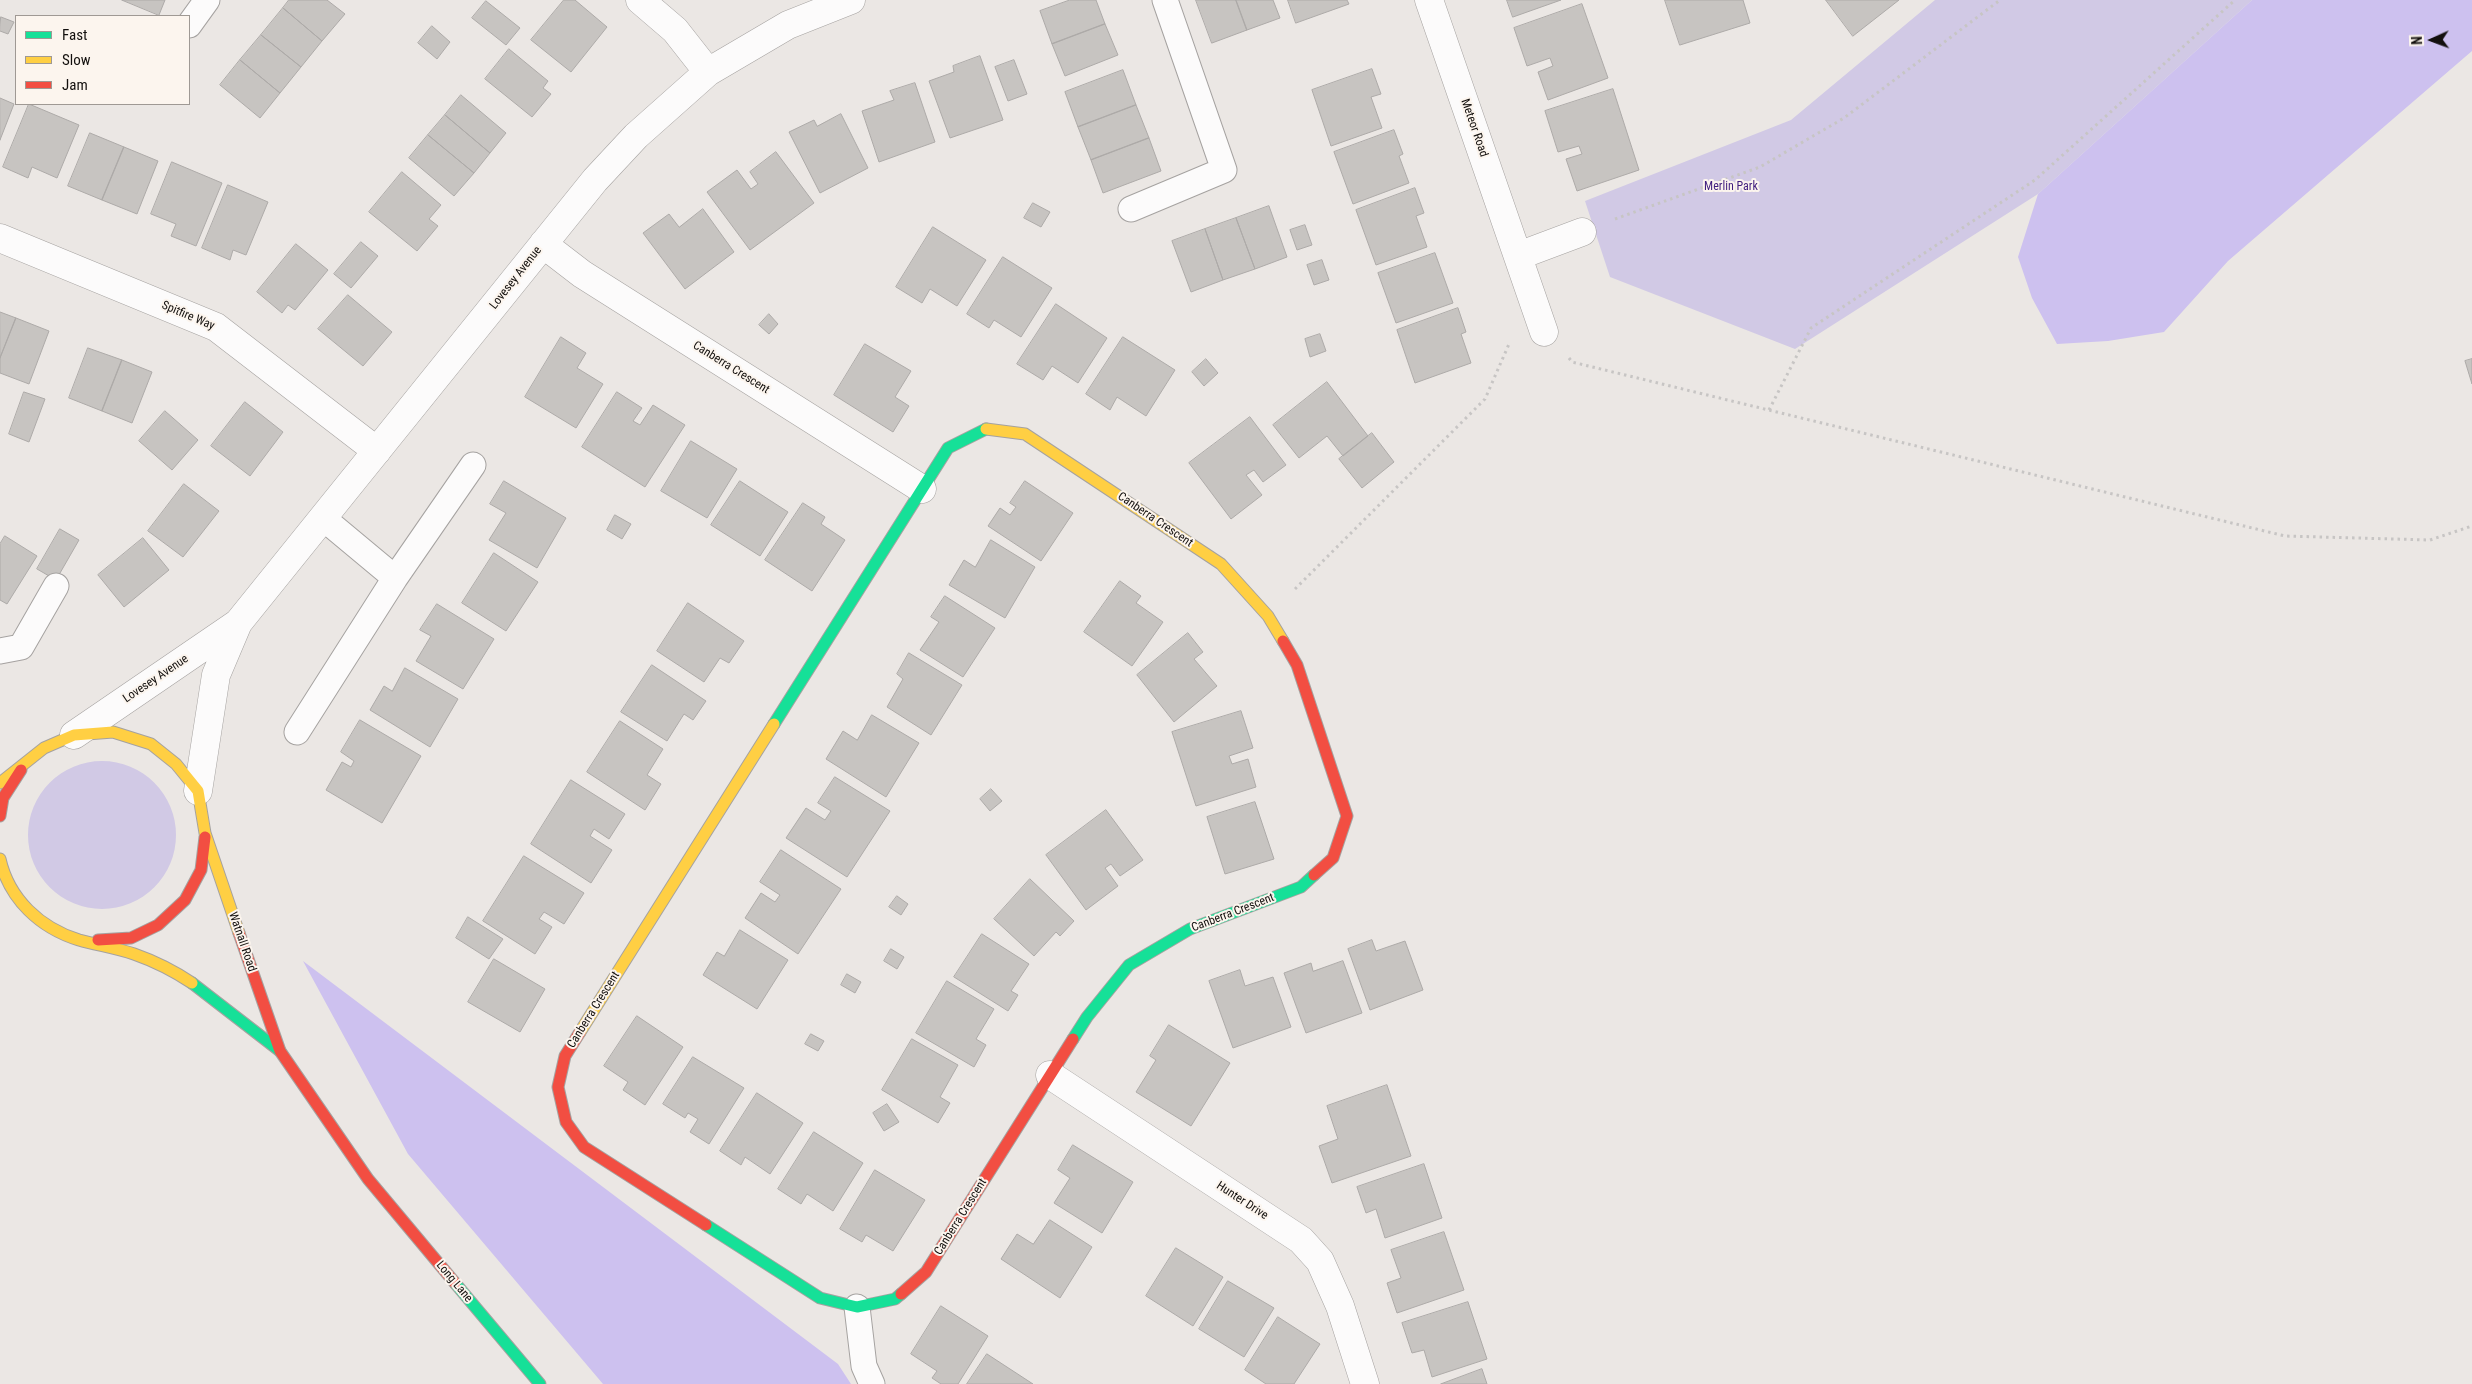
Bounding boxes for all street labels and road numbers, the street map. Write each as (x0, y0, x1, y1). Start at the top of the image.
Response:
street label: Meteor Road (1457, 97, 1491, 159)
street label: Lovesey Avenue (487, 244, 545, 312)
street label: Spitfire Way (159, 298, 217, 334)
street label: Canberra Crescent (690, 339, 772, 397)
street label: Canberra Crescent (1115, 490, 1195, 550)
street label: Lovesey Avenue (121, 652, 191, 706)
street label: Canberra Crescent (1190, 891, 1276, 935)
street label: Watnall Road (225, 910, 259, 974)
street label: Canberra Crescent (565, 969, 623, 1051)
street label: Canberra Crescent (932, 1176, 990, 1258)
street label: Hunter Drive (1214, 1179, 1270, 1223)
street label: Long Lane (433, 1259, 475, 1305)

